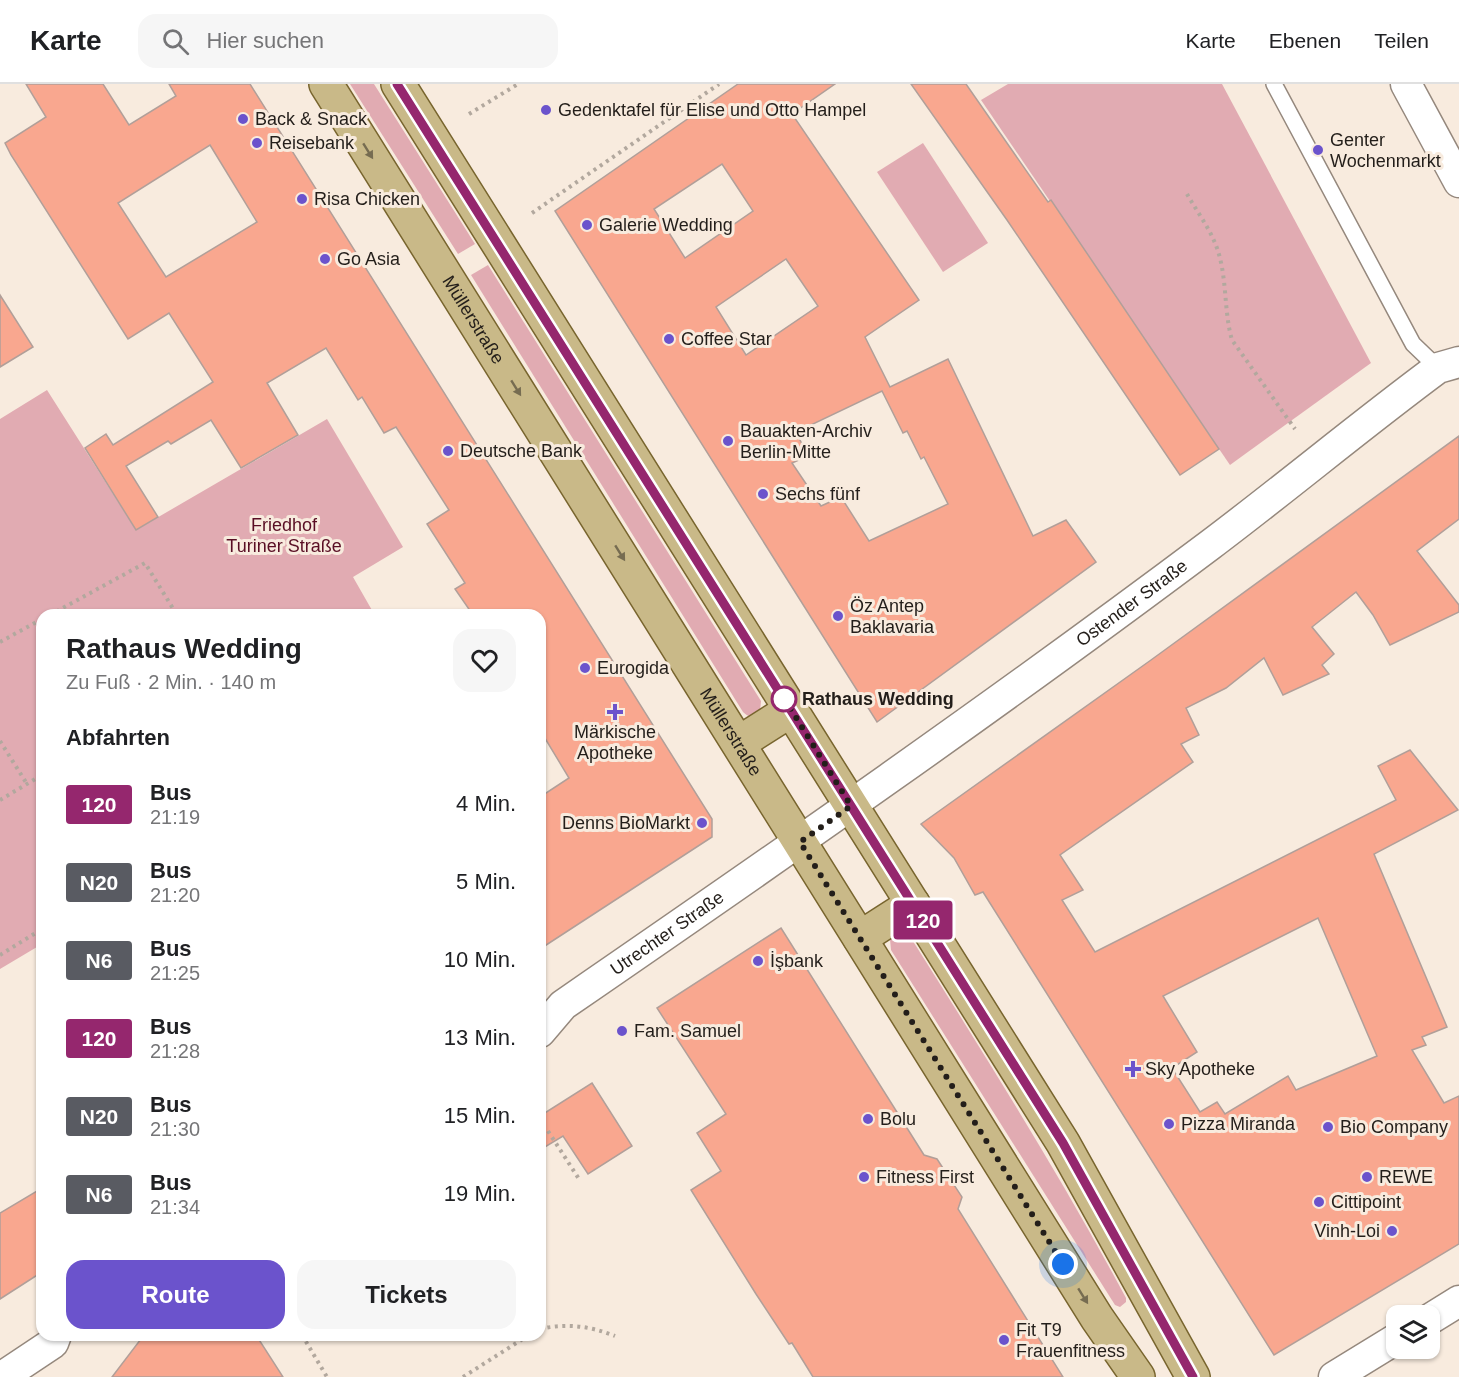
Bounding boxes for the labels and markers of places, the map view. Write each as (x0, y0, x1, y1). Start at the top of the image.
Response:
place label: Gedenktafel für Elise und Otto Hampel (558, 100, 866, 120)
marker: Gedenktafel für Elise und Otto Hampel (539, 103, 553, 117)
place label: Back & Snack (255, 109, 368, 129)
marker: Back & Snack (236, 112, 250, 126)
place label: Genter Wochenmarkt (1330, 130, 1441, 171)
place label: Reisebank (269, 133, 355, 153)
marker: Reisebank (250, 136, 264, 150)
marker: Genter Wochenmarkt (1311, 143, 1325, 157)
place label: Risa Chicken (314, 189, 420, 209)
marker: Risa Chicken (295, 192, 309, 206)
place label: Galerie Wedding (599, 215, 733, 235)
marker: Galerie Wedding (580, 218, 594, 232)
place label: Go Asia (337, 249, 401, 269)
marker: Go Asia (318, 252, 332, 266)
place label: Coffee Star (681, 329, 772, 349)
marker: Coffee Star (662, 332, 676, 346)
place label: Bauakten-Archiv Berlin-Mitte (740, 421, 872, 462)
marker: Bauakten-Archiv Berlin-Mitte (721, 434, 735, 448)
place label: Deutsche Bank (460, 441, 583, 461)
marker: Deutsche Bank (441, 444, 455, 458)
place label: Sechs fünf (775, 484, 861, 504)
marker: Sechs fünf (756, 487, 770, 501)
place label: Öz Antep Baklavaria (850, 596, 935, 637)
marker: Öz Antep Baklavaria (831, 609, 845, 623)
place label: Eurogida (597, 658, 670, 678)
marker: Eurogida (578, 661, 592, 675)
marker: Rathaus Wedding (771, 686, 797, 712)
place label: Rathaus Wedding (802, 689, 954, 709)
marker: Märkische Apotheke (608, 705, 622, 719)
place label: Märkische Apotheke (574, 722, 656, 763)
place label: Denns BioMarkt (562, 813, 690, 833)
marker: Denns BioMarkt (695, 816, 709, 830)
place label: İşbank (770, 951, 824, 971)
marker: İşbank (751, 954, 765, 968)
place label: Fam. Samuel (634, 1021, 741, 1041)
marker: Fam. Samuel (615, 1024, 629, 1038)
place label: Sky Apotheke (1145, 1059, 1255, 1079)
marker: Sky Apotheke (1126, 1062, 1140, 1076)
place label: Bolu (880, 1109, 916, 1129)
marker: Bolu (861, 1112, 875, 1126)
place label: Pizza Miranda (1181, 1114, 1296, 1134)
marker: Pizza Miranda (1162, 1117, 1176, 1131)
place label: Bio Company (1340, 1117, 1448, 1137)
marker: Bio Company (1321, 1120, 1335, 1134)
place label: Fitness First (876, 1167, 974, 1187)
place label: REWE (1379, 1167, 1433, 1187)
marker: Fitness First (857, 1170, 871, 1184)
marker: REWE (1360, 1170, 1374, 1184)
place label: Cittipoint (1331, 1192, 1401, 1212)
marker: Cittipoint (1312, 1195, 1326, 1209)
place label: Vinh-Loi (1314, 1221, 1380, 1241)
marker: Vinh-Loi (1385, 1224, 1399, 1238)
place label: Fit T9 Frauenfitness (1016, 1320, 1125, 1361)
marker: Fit T9 Frauenfitness (997, 1333, 1011, 1347)

